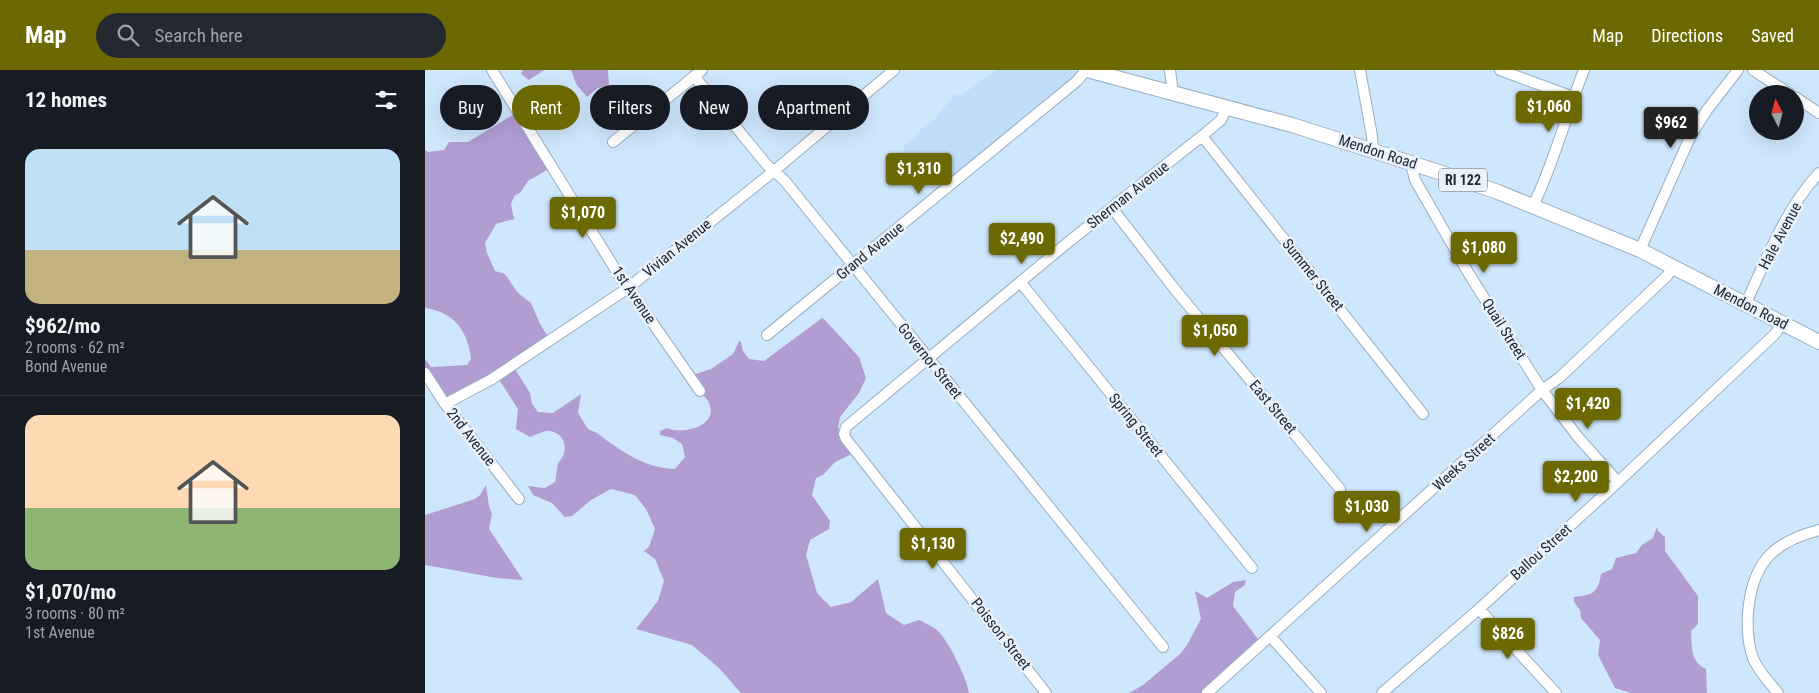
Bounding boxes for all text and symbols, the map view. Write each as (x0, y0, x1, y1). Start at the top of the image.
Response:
search box (96, 13, 446, 58)
text: Map (25, 21, 66, 49)
icon: search (114, 21, 142, 49)
text: Search here (154, 24, 243, 47)
text: Map (1592, 25, 1623, 46)
text: Directions (1651, 25, 1723, 46)
text: Saved (1751, 25, 1794, 46)
chip: Buy (440, 85, 502, 130)
chip: Rent (512, 85, 580, 130)
chip: Filters (590, 85, 670, 130)
chip: New (680, 85, 748, 130)
chip: Apartment (758, 85, 869, 130)
north arrow (1749, 85, 1804, 140)
map controls (1749, 85, 1804, 140)
icon: filters (372, 86, 400, 114)
text: 12 homes (25, 88, 107, 112)
pin: $1,060 (1508, 90, 1590, 133)
text: $1,060 (1527, 97, 1571, 116)
pin: $962 (1641, 106, 1701, 149)
text: $962 (1655, 113, 1687, 132)
street label: Mendon Road (1336, 131, 1420, 173)
pin: $1,310 (878, 152, 960, 195)
street label: Sherman Avenue (1083, 157, 1173, 233)
text: $1,310 (897, 159, 941, 178)
road number: RI 122 (1439, 168, 1487, 192)
icon: home (168, 182, 258, 272)
pin: $1,070 (542, 196, 624, 239)
street label: Hale Avenue (1755, 199, 1805, 273)
text: $1,070 (561, 203, 605, 222)
street label: Vivian Avenue (639, 215, 715, 281)
street label: Grand Avenue (833, 218, 907, 284)
pin: $2,490 (981, 222, 1063, 265)
text: $2,490 (1000, 229, 1044, 248)
pin: $1,080 (1443, 232, 1525, 274)
street label: Summer Street (1278, 235, 1348, 315)
text: $1,080 (1462, 238, 1506, 257)
street label: 1st Avenue (608, 263, 660, 327)
street label: Mendon Road (1711, 280, 1791, 334)
street label: Quail Street (1478, 295, 1530, 363)
text: $962/mo (25, 314, 100, 338)
pin: $1,050 (1174, 314, 1256, 357)
street label: Governor Street (894, 320, 966, 402)
text: $1,050 (1193, 321, 1237, 340)
text: 2 rooms · 62 m² (25, 338, 125, 357)
text: Bond Avenue (25, 357, 107, 376)
street label: East Street (1245, 377, 1301, 437)
pin: $1,420 (1547, 388, 1629, 430)
street label: Spring Street (1105, 390, 1167, 460)
text: $1,420 (1566, 394, 1610, 413)
street label: 2nd Avenue (443, 404, 499, 470)
street label: Weeks Street (1429, 429, 1499, 495)
icon: home (168, 447, 258, 537)
pin: $2,200 (1535, 460, 1617, 503)
text: $2,200 (1554, 467, 1598, 486)
pin: $1,030 (1326, 490, 1408, 533)
text: $1,030 (1345, 497, 1389, 516)
street label: Ballou Street (1507, 520, 1575, 584)
pin: $1,130 (892, 528, 974, 570)
text: $1,130 (911, 534, 955, 553)
text: $1,070/mo (25, 580, 116, 604)
street label: Poisson Street (967, 594, 1035, 674)
text: 3 rooms · 80 m² (25, 604, 125, 623)
pin: $826 (1478, 618, 1538, 660)
text: 1st Avenue (25, 623, 95, 642)
text: $826 (1492, 624, 1524, 643)

